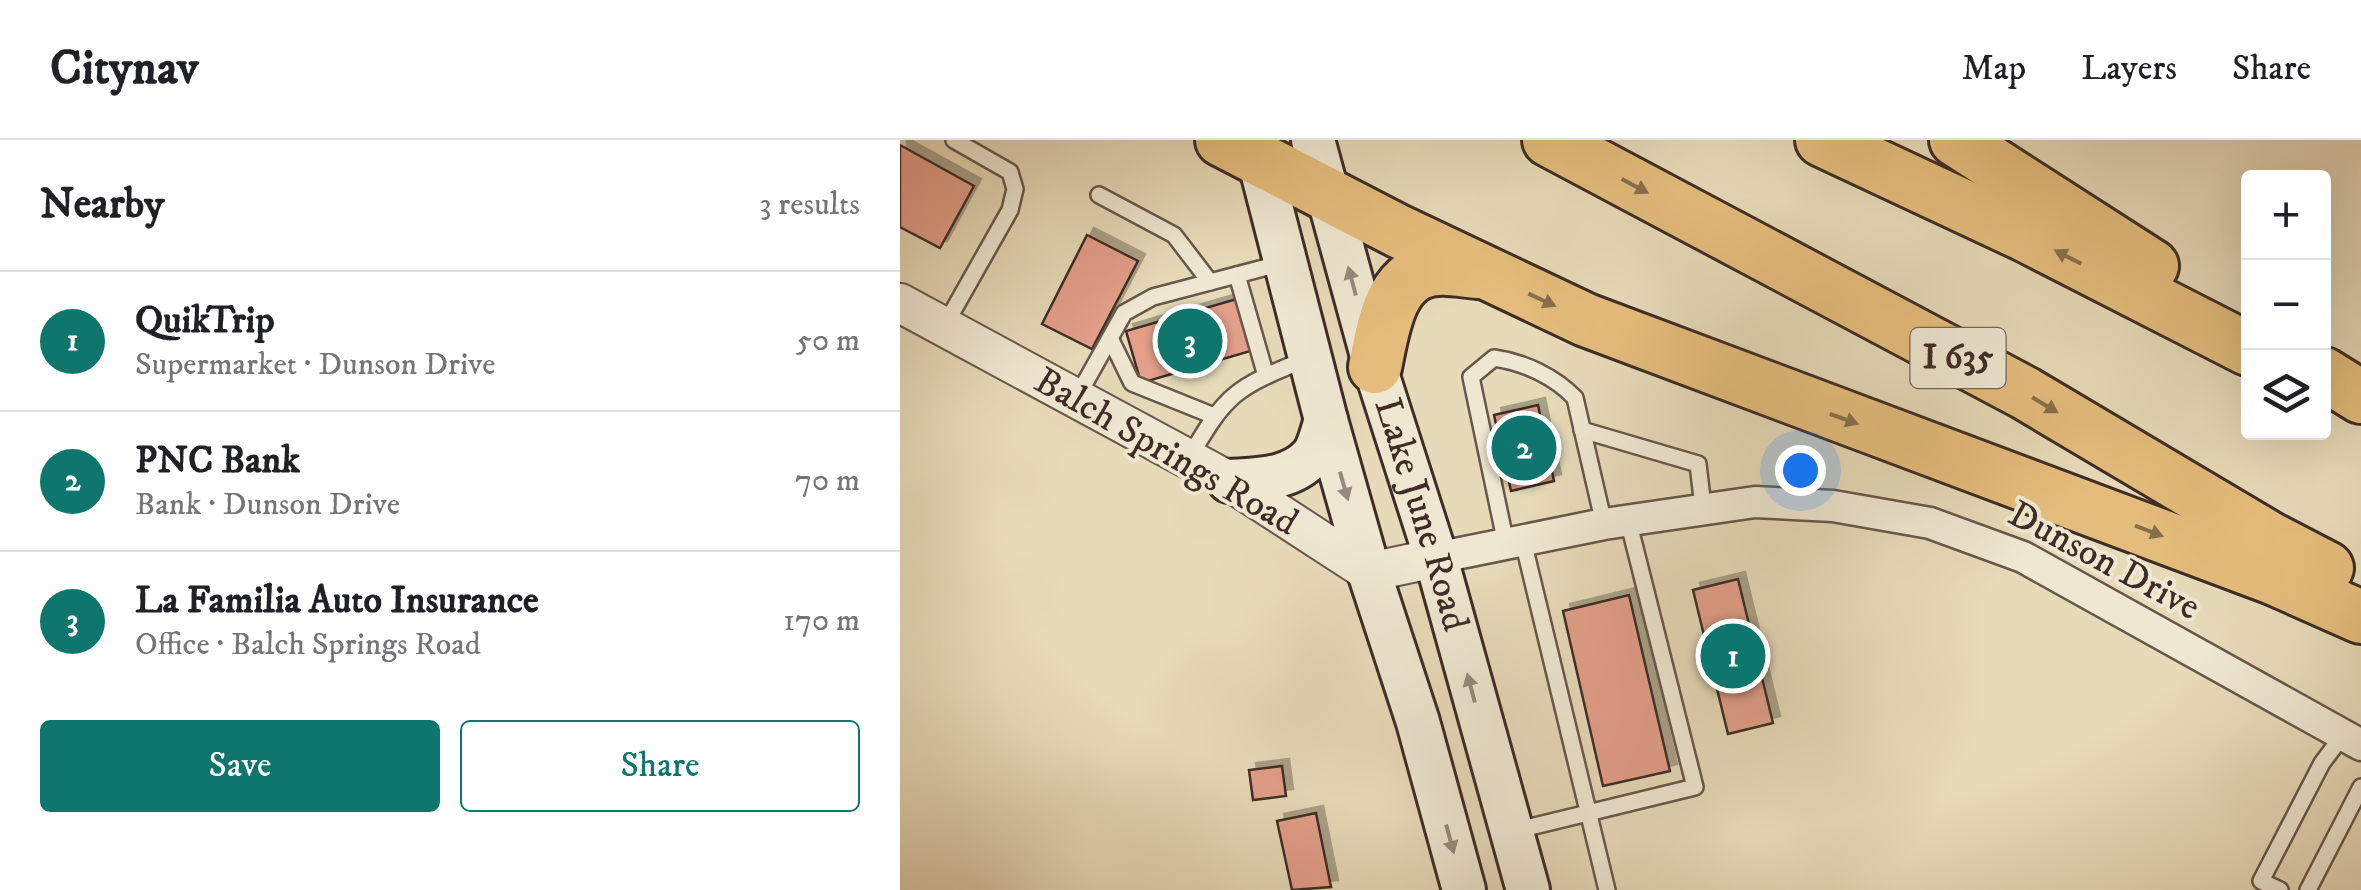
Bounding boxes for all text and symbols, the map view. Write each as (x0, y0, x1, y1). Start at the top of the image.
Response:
text: Citynav (50, 39, 199, 99)
text: Map (1962, 47, 2026, 91)
text: Layers (2081, 47, 2177, 91)
text: Share (2232, 47, 2311, 91)
map controls (2241, 170, 2331, 440)
button: + (2241, 170, 2331, 260)
one-way arrow (1620, 178, 1649, 195)
text: Nearby (40, 179, 164, 231)
text: 3 results (759, 185, 860, 225)
one-way arrow (2053, 249, 2082, 266)
button: − (2241, 260, 2331, 350)
one-way arrow (1344, 265, 1359, 296)
one-way arrow (1528, 291, 1557, 308)
text: QuikTrip (135, 297, 274, 345)
pin: 3 (1158, 304, 1222, 378)
text: 1 (67, 321, 78, 361)
text: 50 m (796, 321, 860, 361)
road number: I 635 (1910, 328, 2006, 388)
text: Supermarket · Dunson Drive (135, 345, 495, 385)
button: layers (2241, 350, 2331, 440)
street label: Balch Springs Road (1026, 357, 1306, 547)
street label: Lake June Road (1363, 392, 1479, 636)
one-way arrow (2031, 396, 2059, 413)
pin: 2 (1492, 410, 1556, 486)
one-way arrow (1830, 412, 1860, 427)
text: PNC Bank (135, 437, 300, 485)
your location (1775, 445, 1826, 496)
text: 2 (65, 461, 80, 501)
text: 70 m (795, 461, 860, 501)
one-way arrow (1337, 471, 1353, 502)
text: Bank · Dunson Drive (135, 485, 400, 525)
street label: Dunson Drive (2000, 490, 2208, 632)
one-way arrow (2135, 524, 2165, 539)
text: La Familia Auto Insurance (135, 577, 539, 625)
text: 3 (67, 601, 78, 641)
text: 170 m (783, 601, 860, 641)
pin: 1 (1700, 618, 1766, 694)
text: Office · Balch Springs Road (135, 625, 481, 665)
one-way arrow (1463, 672, 1478, 703)
button: Save (40, 720, 440, 812)
button: Share (460, 720, 860, 812)
one-way arrow (1443, 824, 1459, 855)

